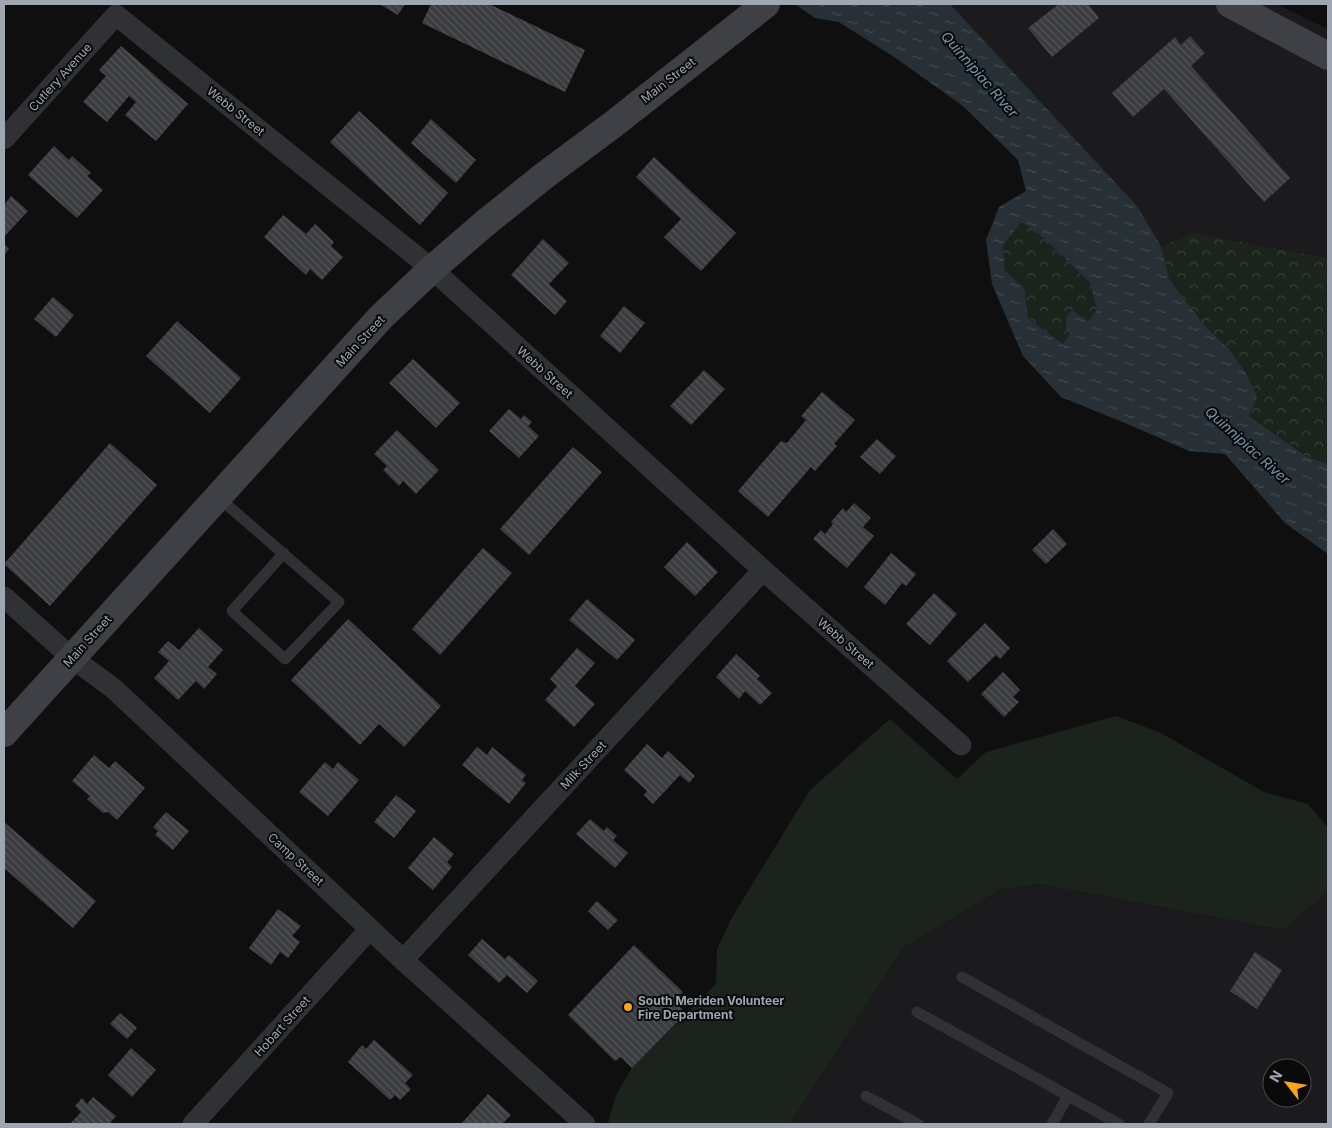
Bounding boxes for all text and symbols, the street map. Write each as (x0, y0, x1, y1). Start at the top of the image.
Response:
water label: Quinnipiac River (938, 28, 1022, 121)
street label: Cutlery Avenue (25, 40, 95, 114)
street label: Main Street (638, 54, 698, 106)
street label: Webb Street (204, 83, 268, 139)
street label: Main Street (332, 312, 388, 370)
street label: Webb Street (514, 343, 576, 401)
water label: Quinnipiac River (1202, 402, 1294, 488)
street label: Main Street (60, 612, 114, 670)
street label: Webb Street (815, 614, 877, 672)
street label: Milk Street (557, 738, 609, 792)
street label: Camp Street (265, 829, 327, 889)
street label: Hobart Street (251, 993, 313, 1059)
place label: South Meriden Volunteer Fire Department (638, 993, 784, 1022)
marker: South Meriden Volunteer Fire Department (622, 1001, 634, 1013)
north arrow (1262, 1058, 1312, 1108)
text: N (1265, 1067, 1285, 1085)

